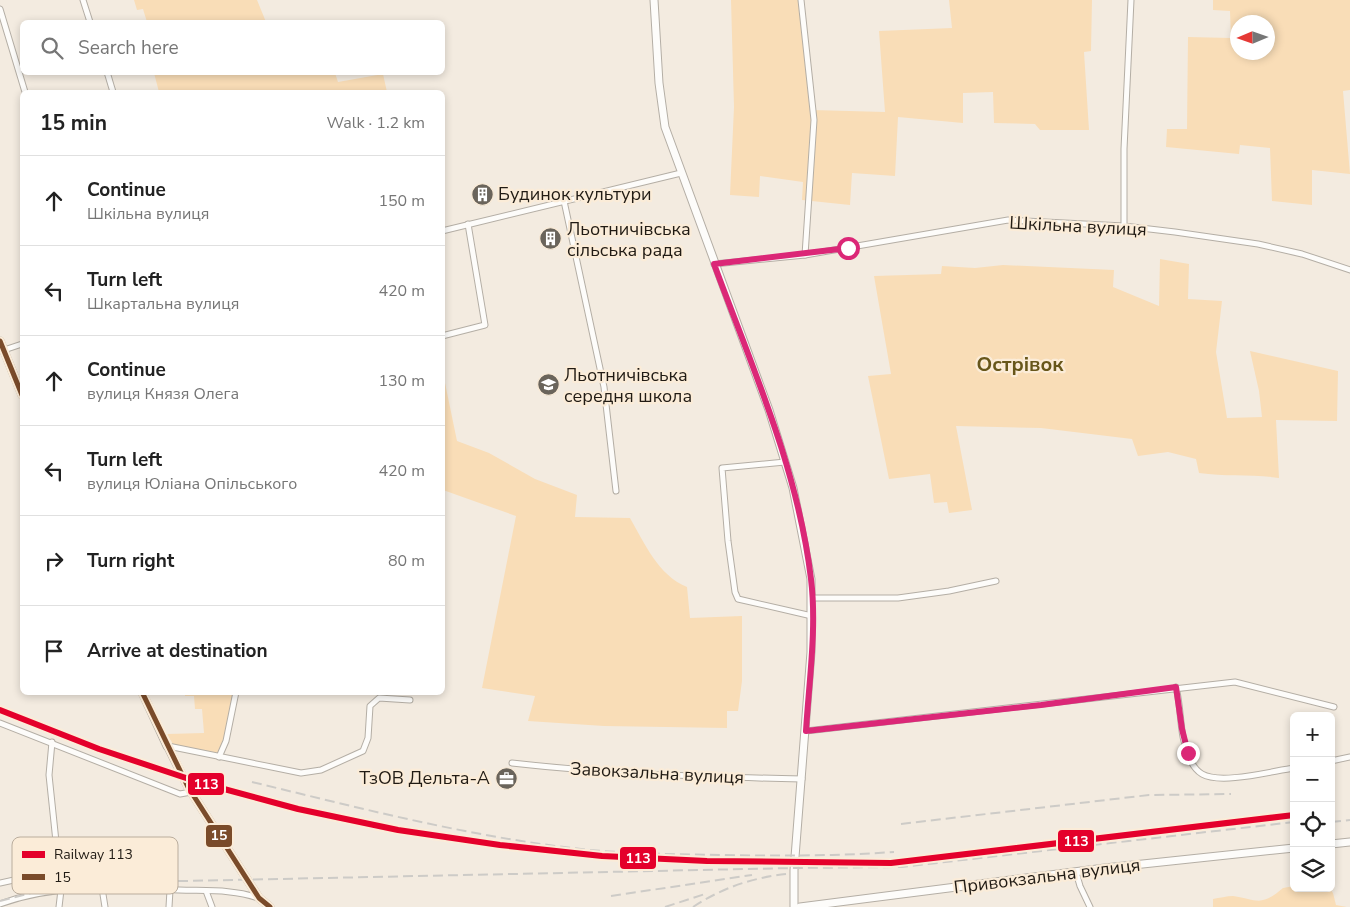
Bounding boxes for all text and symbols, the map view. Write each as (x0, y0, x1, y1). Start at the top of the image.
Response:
north arrow (1230, 15, 1275, 60)
search box (20, 20, 445, 75)
icon: search (38, 34, 66, 62)
text: Search here (78, 35, 179, 61)
text: 15 min (40, 109, 107, 137)
text: Walk · 1.2 km (327, 112, 425, 134)
text: Continue (87, 177, 166, 203)
building icon: Будинок культури (470, 182, 494, 206)
place label: Будинок культури (498, 182, 652, 206)
icon: ahead (40, 187, 68, 215)
text: 150 m (378, 190, 425, 212)
text: Шкільна вулиця (87, 203, 209, 225)
street label: Шкільна вулиця (1009, 210, 1147, 242)
place label: Льотничівська сільська рада (567, 217, 691, 262)
building icon: Льотничівська сільська рада (539, 227, 563, 251)
route start (837, 237, 860, 260)
text: Turn left (87, 267, 162, 293)
icon: left (40, 277, 68, 305)
text: 420 m (378, 280, 425, 302)
text: Шкартальна вулиця (87, 293, 239, 315)
district label: Острівок (977, 351, 1064, 378)
text: Continue (87, 357, 166, 383)
place label: Льотничівська середня школа (564, 363, 692, 408)
icon: ahead (40, 367, 68, 395)
text: 130 m (378, 370, 425, 392)
school or university icon: Льотничівська середня школа (536, 373, 560, 397)
text: вулиця Князя Олега (87, 383, 239, 405)
text: Turn left (87, 447, 162, 473)
icon: left (40, 457, 68, 485)
text: 420 m (378, 460, 425, 482)
text: вулиця Юліана Опільського (87, 473, 297, 495)
icon: right (40, 547, 68, 575)
text: Turn right (87, 548, 174, 574)
text: 80 m (388, 550, 425, 572)
icon: arrive (40, 637, 68, 665)
text: Arrive at destination (87, 638, 268, 664)
map controls (1290, 712, 1335, 892)
button: + (1290, 712, 1335, 757)
route end (1177, 742, 1200, 765)
street label: Завокзальна вулиця (569, 756, 745, 790)
button: − (1290, 757, 1335, 802)
place label: ТзОВ Дельта-А (359, 766, 490, 790)
office icon: ТзОВ Дельта-А (494, 766, 518, 790)
line badge: 113 (187, 772, 225, 796)
text: 113 (193, 775, 219, 794)
button: locate (1290, 802, 1335, 847)
line badge: 15 (205, 824, 233, 848)
text: 15 (211, 826, 227, 845)
line badge: 113 (1057, 829, 1095, 853)
text: 113 (1063, 832, 1089, 851)
legend (12, 837, 178, 894)
text: Railway 113 (54, 845, 133, 864)
line badge: 113 (619, 846, 657, 870)
button: layers (1290, 847, 1335, 892)
text: 113 (625, 849, 651, 868)
street label: Привокзальна вулиця (952, 853, 1142, 899)
text: 15 (54, 868, 71, 887)

